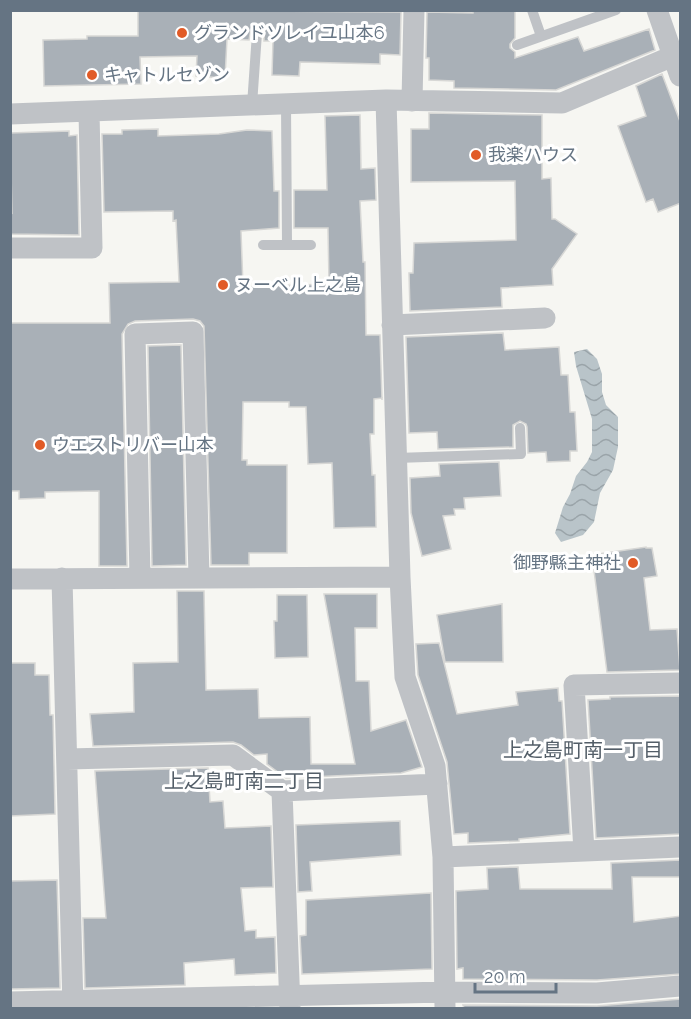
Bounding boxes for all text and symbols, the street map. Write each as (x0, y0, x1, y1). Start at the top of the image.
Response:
place label: グランドソレイユ山本6 (194, 22, 385, 43)
marker: グランドソレイユ山本6 (175, 26, 189, 40)
place label: キャトルセゾン (104, 64, 230, 85)
marker: キャトルセゾン (85, 68, 99, 82)
place label: 我楽ハウス (488, 144, 578, 165)
marker: 我楽ハウス (469, 148, 483, 162)
place label: ヌーベル上之島 (235, 274, 361, 295)
marker: ヌーベル上之島 (216, 278, 230, 292)
place label: ウエストリバー山本 (52, 434, 214, 455)
marker: ウエストリバー山本 (33, 438, 47, 452)
place label: 御野縣主神社 (513, 552, 621, 573)
marker: 御野縣主神社 (626, 556, 640, 570)
district label: 上之島町南一丁目 (503, 738, 663, 762)
district label: 上之島町南二丁目 (164, 769, 324, 793)
scale bar (475, 956, 556, 994)
text: 20 m (484, 966, 526, 987)

